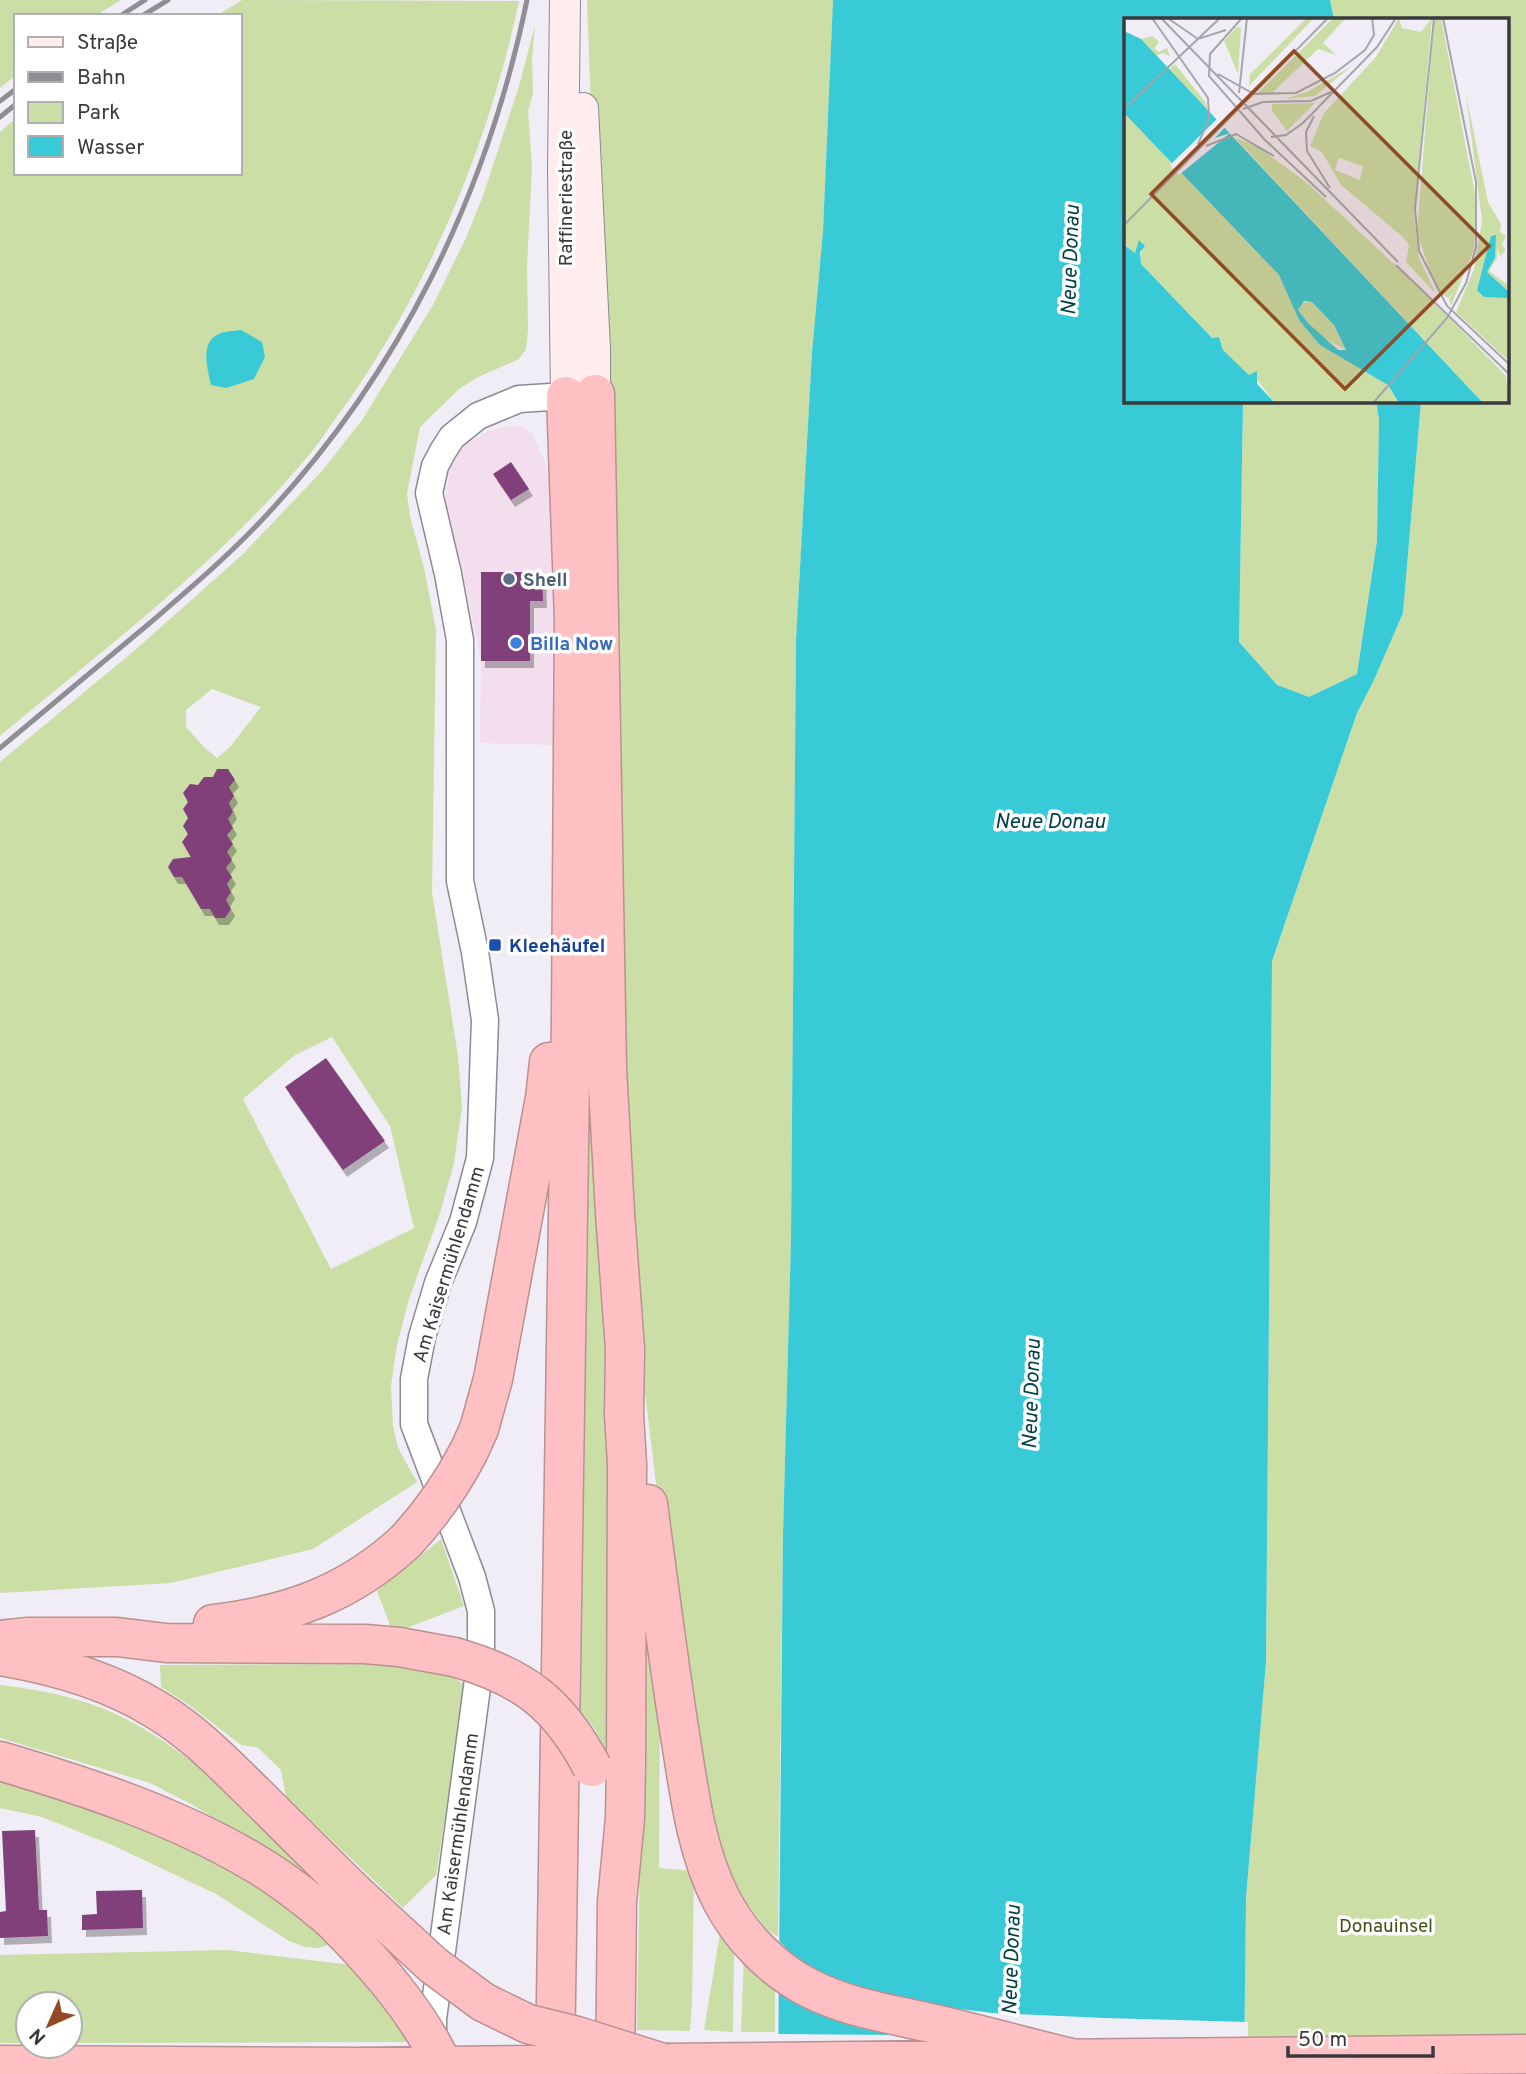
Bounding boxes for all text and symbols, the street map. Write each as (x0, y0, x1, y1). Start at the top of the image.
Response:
legend (14, 14, 242, 175)
inset map (1124, 18, 1508, 402)
text: Straße (77, 30, 138, 57)
text: Bahn (77, 65, 126, 92)
text: Park (77, 100, 120, 127)
street label: Raffineriestraße (555, 130, 579, 266)
text: Wasser (77, 135, 144, 162)
water label: Neue Donau (1056, 204, 1087, 316)
place label: Shell (523, 569, 568, 593)
marker: Shell (501, 571, 517, 587)
place label: Billa Now (530, 633, 613, 657)
marker: Billa Now (508, 635, 524, 651)
water label: Neue Donau (995, 809, 1106, 836)
place label: Kleehäufel (509, 935, 605, 959)
marker: Kleehäufel (487, 937, 503, 953)
street label: Am Kaisermühlendamm (409, 1163, 491, 1366)
water label: Neue Donau (1017, 1338, 1048, 1450)
street label: Am Kaisermühlendamm (433, 1732, 485, 1937)
water label: Neue Donau (997, 1904, 1028, 2016)
park label: Donauinsel (1339, 1915, 1433, 1939)
north arrow (14, 1990, 84, 2060)
scale bar (1288, 2014, 1433, 2058)
text: N (25, 2022, 52, 2049)
text: 50 m (1298, 2027, 1347, 2054)

